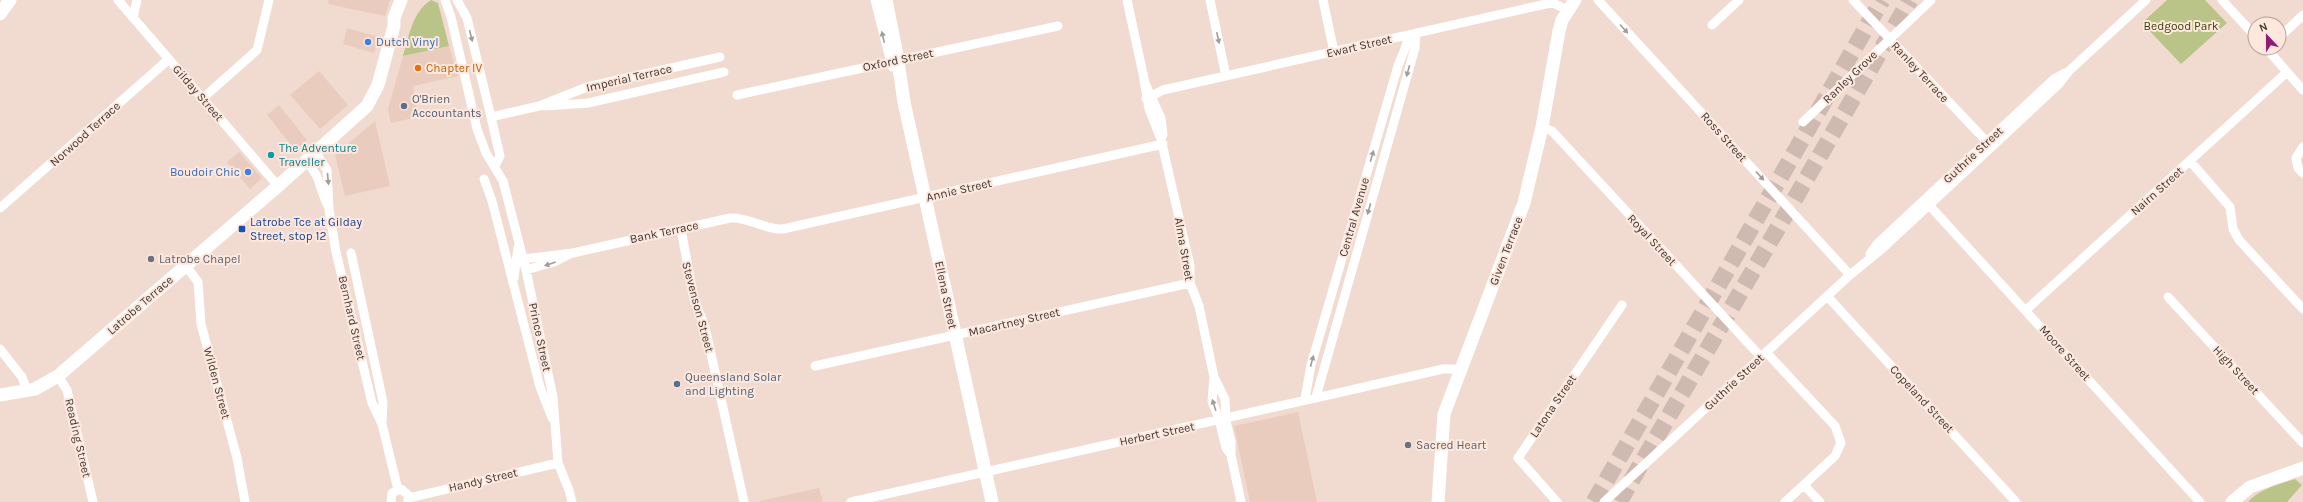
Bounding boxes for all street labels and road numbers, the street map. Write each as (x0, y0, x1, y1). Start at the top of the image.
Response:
street label: Ewart Street (1325, 32, 1394, 60)
street label: Ranley Terrace (1888, 39, 1952, 105)
street label: Oxford Street (861, 46, 935, 74)
street label: Ranley Grove (1820, 48, 1880, 106)
street label: Imperial Terrace (585, 61, 673, 95)
street label: Gilday Street (170, 62, 226, 124)
street label: Norwood Terrace (47, 99, 123, 169)
street label: Ross Street (1698, 109, 1750, 165)
street label: Guthrie Street (1940, 123, 2006, 186)
street label: Nairn Street (2128, 163, 2186, 218)
street label: Annie Street (925, 176, 994, 204)
street label: Central Avenue (1336, 176, 1372, 258)
street label: Royal Street (1625, 211, 1680, 269)
street label: Given Terrace (1486, 215, 1526, 287)
street label: Alma Street (1172, 216, 1197, 282)
street label: Bank Terrace (628, 218, 700, 246)
street label: Stevenson Street (679, 260, 717, 354)
street label: Ellena Street (932, 260, 960, 331)
street label: Latrobe Terrace (104, 273, 176, 337)
street label: Bernhard Street (335, 274, 369, 362)
street label: Prince Street (526, 301, 554, 373)
street label: Macartney Street (967, 305, 1061, 339)
street label: Moore Street (2037, 322, 2094, 384)
street label: High Street (2210, 343, 2262, 398)
street label: Wilden Street (201, 345, 233, 421)
street label: Guthrie Street (1701, 350, 1767, 413)
street label: Copeland Street (1887, 362, 1957, 436)
street label: Latona Street (1527, 371, 1579, 440)
street label: Reading Street (62, 397, 94, 479)
street label: Herbert Street (1118, 419, 1196, 449)
street label: Handy Street (447, 465, 519, 495)

